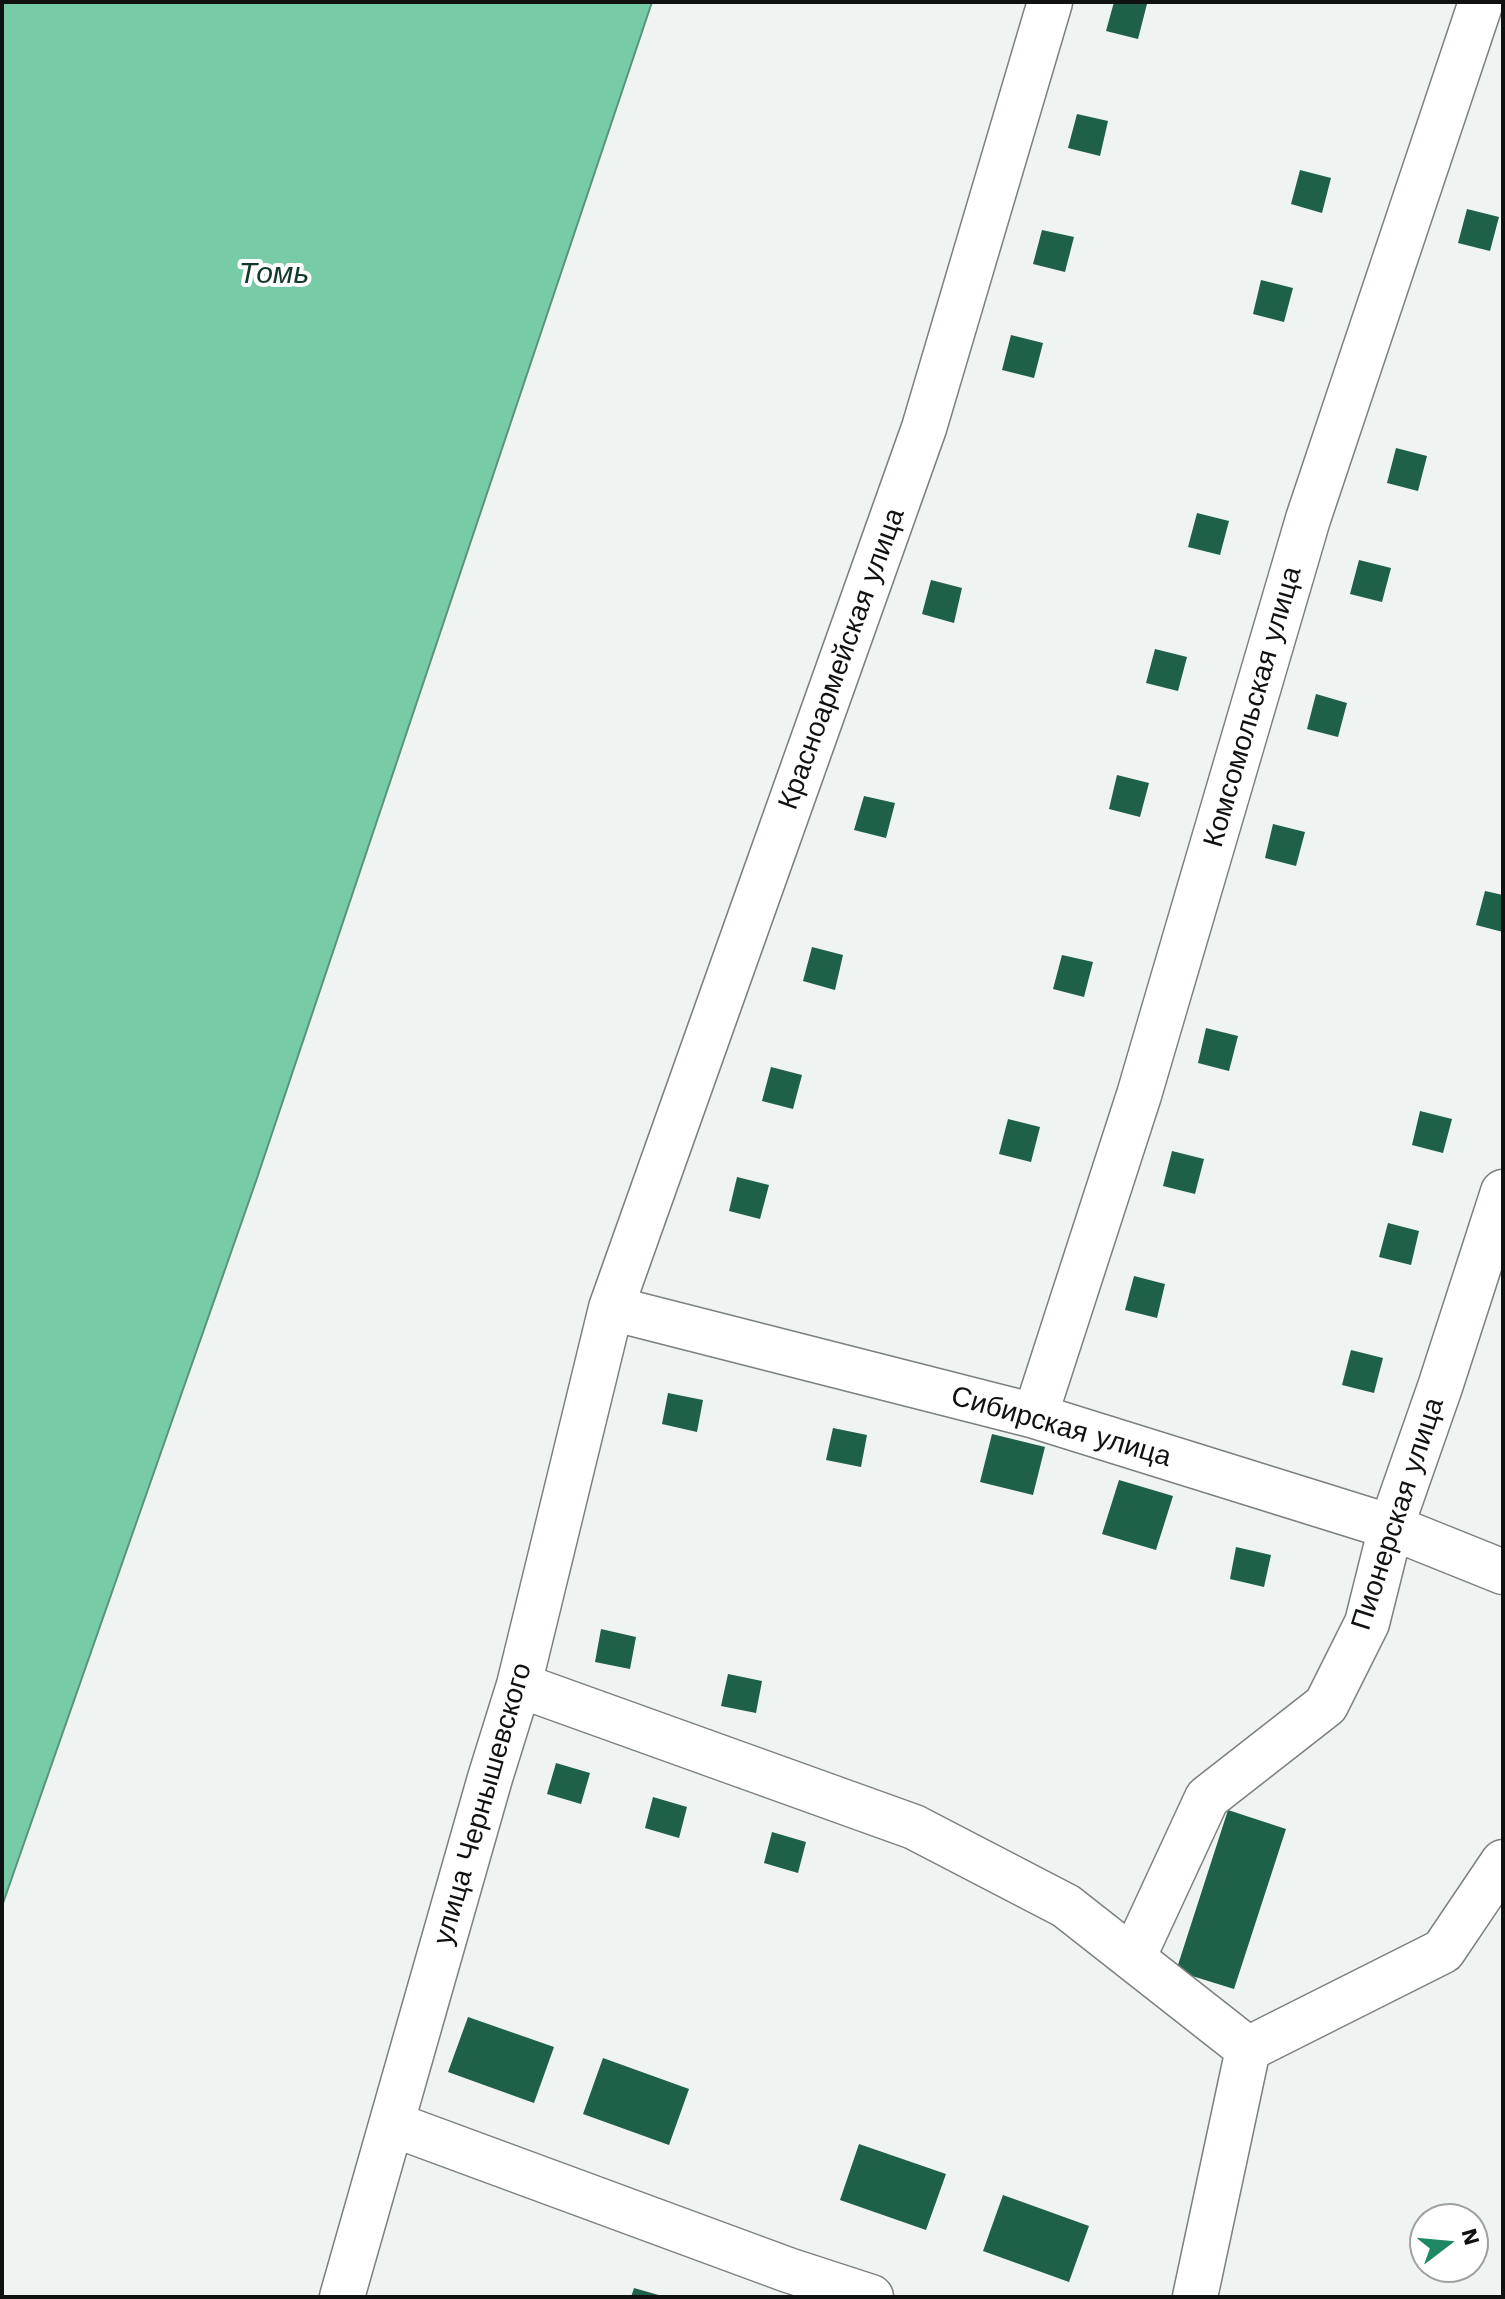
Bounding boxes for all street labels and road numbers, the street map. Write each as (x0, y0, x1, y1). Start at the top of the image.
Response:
street label: Красноармейская улица (772, 504, 912, 814)
street label: Комсомольская улица (1197, 563, 1309, 851)
street label: Сибирская улица (947, 1380, 1175, 1474)
street label: Пионерская улица (1345, 1394, 1451, 1634)
street label: улица Чернышевского (427, 1659, 539, 1949)

